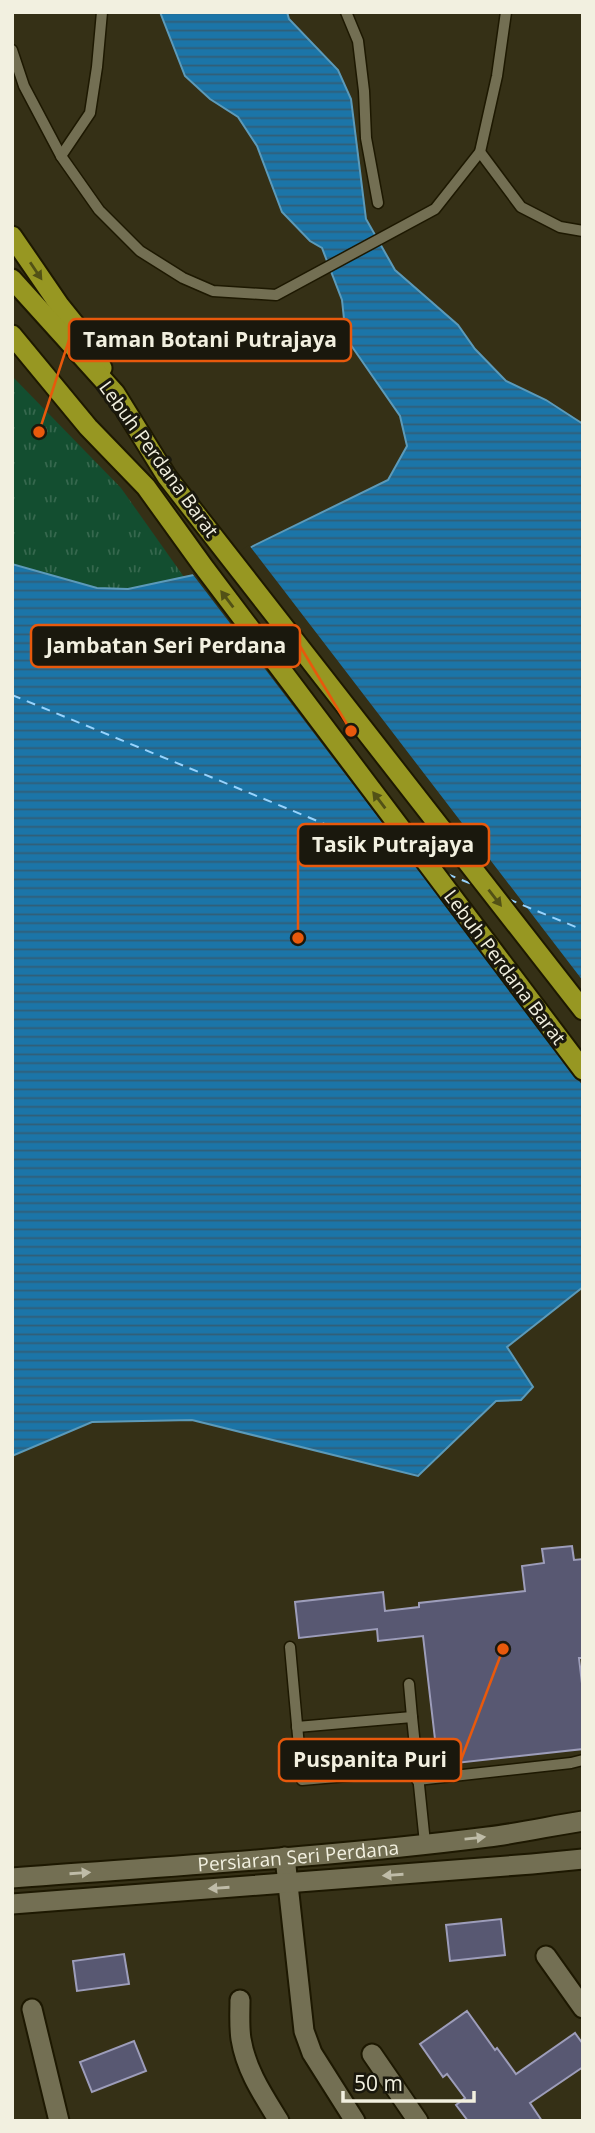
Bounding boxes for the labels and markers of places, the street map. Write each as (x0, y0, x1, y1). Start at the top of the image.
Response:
callout: Taman Botani Putrajaya (69, 319, 351, 361)
callout: Jambatan Seri Perdana (31, 625, 300, 667)
callout: Tasik Putrajaya (298, 824, 489, 866)
callout: Puspanita Puri (279, 1739, 461, 1781)

